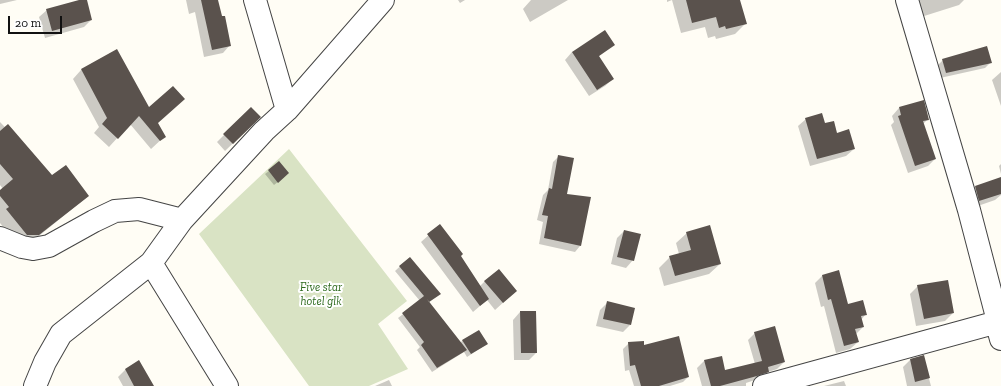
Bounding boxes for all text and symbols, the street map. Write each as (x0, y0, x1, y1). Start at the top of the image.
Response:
scale bar (10, 8, 64, 34)
text: 20 m (15, 16, 41, 30)
park label: Five star hotel glk (300, 281, 342, 309)

